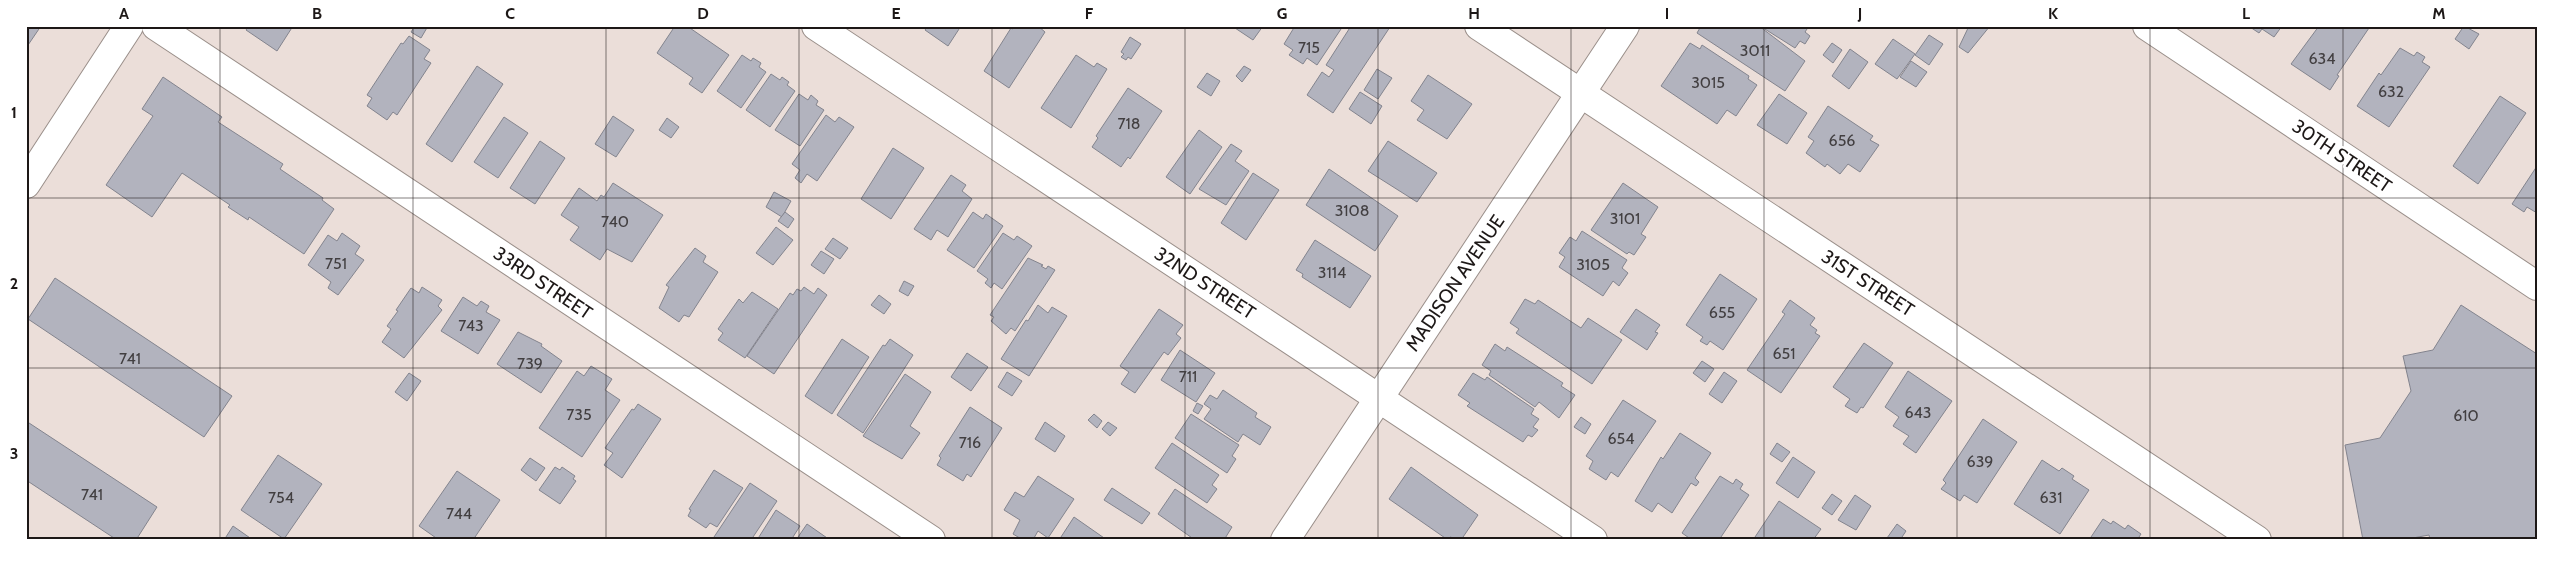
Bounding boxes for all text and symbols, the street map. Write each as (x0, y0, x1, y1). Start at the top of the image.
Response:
text: A (119, 4, 129, 23)
text: B (312, 4, 322, 23)
text: C (505, 4, 515, 23)
text: D (697, 4, 709, 23)
text: E (891, 4, 901, 23)
text: F (1085, 4, 1094, 23)
text: G (1277, 4, 1287, 23)
text: H (1468, 4, 1480, 23)
text: I (1665, 4, 1669, 23)
text: J (1857, 4, 1862, 23)
text: K (2048, 4, 2058, 23)
text: L (2242, 4, 2250, 23)
text: M (2432, 4, 2446, 23)
house number: 715 (1298, 38, 1320, 57)
house number: 3011 (1740, 41, 1770, 60)
house number: 634 (2309, 49, 2336, 68)
house number: 3015 (1691, 73, 1725, 92)
house number: 632 (2378, 82, 2404, 101)
text: 1 (11, 103, 17, 122)
house number: 718 (1118, 114, 1140, 133)
street label: 30TH STREET (2288, 114, 2396, 198)
house number: 656 (1829, 131, 1855, 150)
house number: 3108 (1335, 201, 1369, 220)
house number: 3101 (1610, 209, 1640, 228)
street label: MADISON AVENUE (1401, 210, 1509, 356)
house number: 740 (601, 212, 629, 231)
street label: 33RD STREET (489, 242, 597, 324)
street label: 32ND STREET (1150, 242, 1260, 324)
street label: 31ST STREET (1817, 245, 1919, 321)
house number: 751 (325, 254, 347, 273)
house number: 3105 (1576, 255, 1610, 274)
house number: 3114 (1318, 263, 1346, 282)
text: 2 (10, 274, 18, 293)
house number: 655 (1709, 303, 1735, 322)
house number: 743 (458, 316, 484, 335)
house number: 651 (1773, 344, 1795, 363)
house number: 741 (119, 349, 141, 368)
house number: 739 (517, 354, 543, 373)
house number: 711 (1179, 367, 1197, 386)
house number: 643 (1905, 403, 1932, 422)
house number: 735 (566, 405, 592, 424)
house number: 610 (2453, 406, 2479, 425)
house number: 654 (1608, 429, 1635, 448)
house number: 716 (959, 433, 981, 452)
text: 3 (10, 444, 18, 463)
house number: 639 (1967, 452, 1993, 471)
house number: 741 (81, 485, 103, 504)
house number: 754 (268, 488, 294, 507)
house number: 631 (2040, 488, 2062, 507)
house number: 744 (446, 504, 472, 523)

